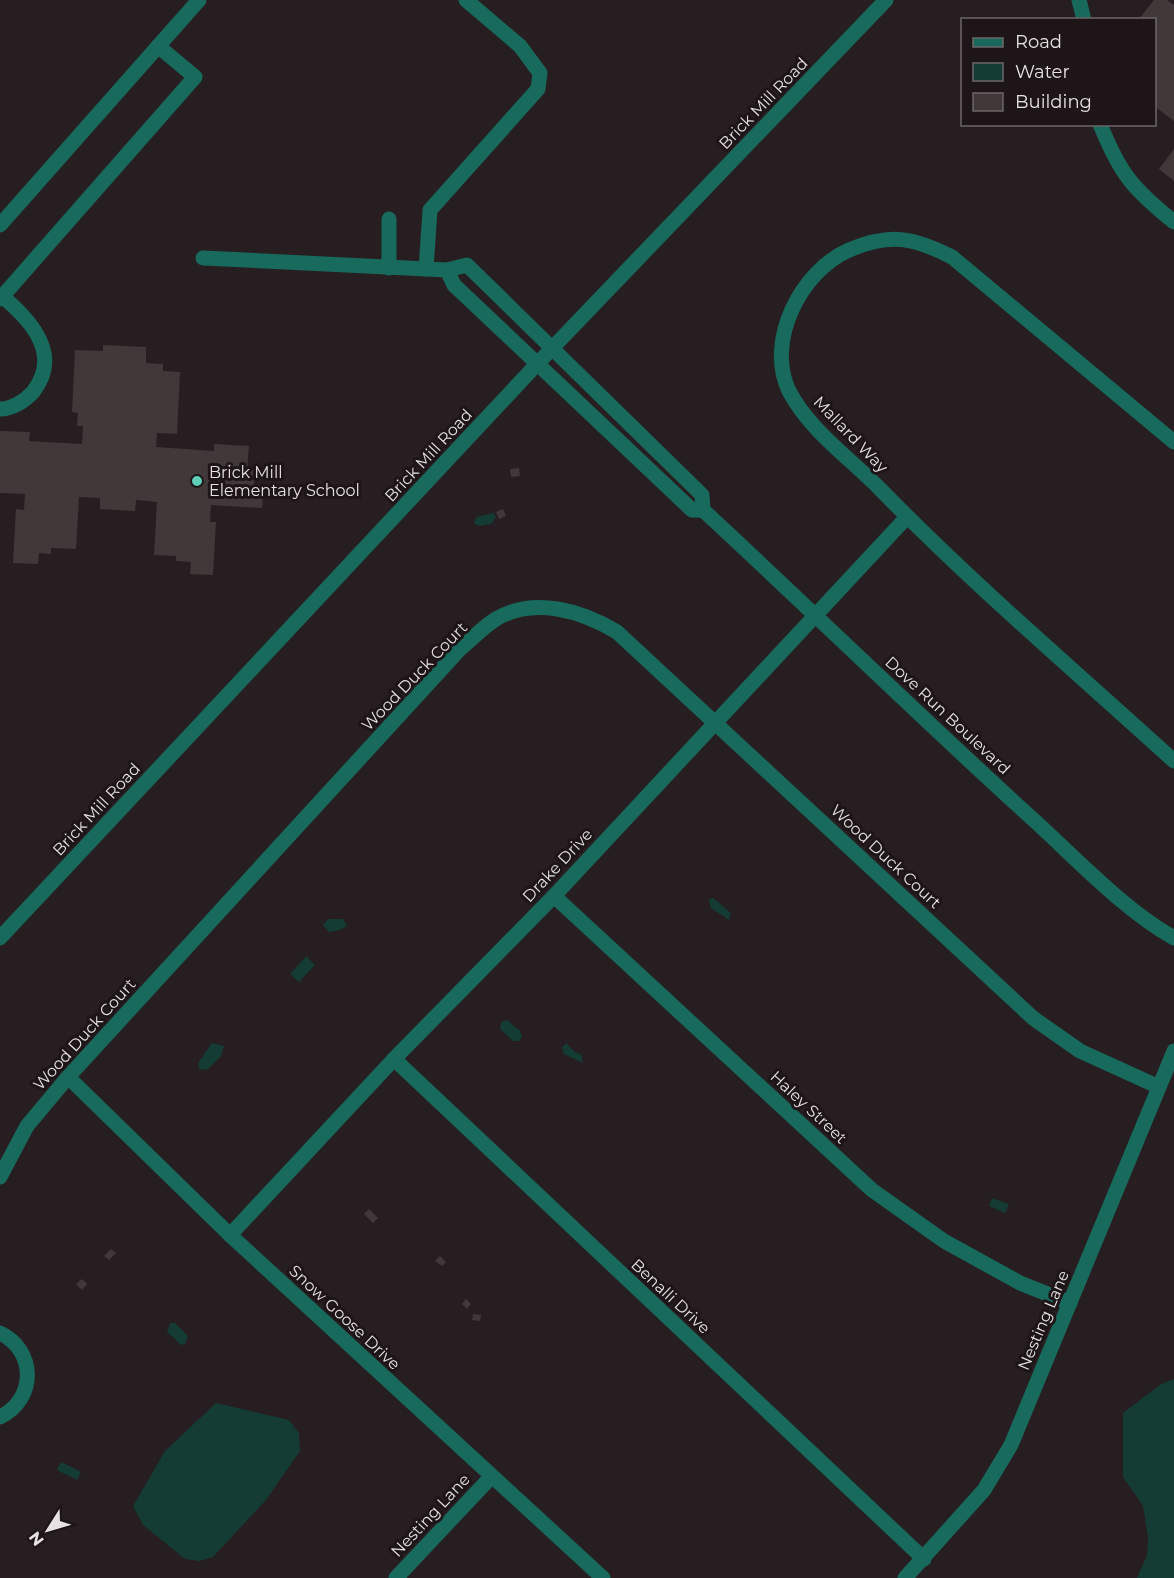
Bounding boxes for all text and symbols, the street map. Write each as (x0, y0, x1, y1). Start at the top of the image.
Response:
legend (961, 18, 1156, 126)
text: Road (1015, 31, 1062, 53)
street label: Brick Mill Road (715, 54, 812, 153)
text: Water (1015, 61, 1070, 83)
text: Building (1015, 91, 1092, 113)
street label: Mallard Way (810, 392, 892, 477)
street label: Brick Mill Road (381, 405, 476, 506)
place label: Brick Mill Elementary School (209, 463, 360, 500)
marker: Brick Mill Elementary School (190, 474, 204, 488)
street label: Wood Duck Court (358, 618, 471, 735)
street label: Dove Run Boulevard (881, 652, 1014, 778)
street label: Brick Mill Road (49, 759, 144, 860)
street label: Wood Duck Court (827, 800, 945, 913)
street label: Drake Drive (519, 825, 596, 906)
street label: Wood Duck Court (29, 974, 140, 1094)
street label: Haley Street (767, 1067, 851, 1148)
street label: Benalli Drive (627, 1255, 714, 1338)
street label: Snow Goose Drive (285, 1261, 404, 1374)
street label: Nesting Lane (1014, 1267, 1073, 1373)
street label: Nesting Lane (387, 1470, 474, 1561)
north arrow (18, 1500, 78, 1560)
text: N (25, 1528, 48, 1550)

